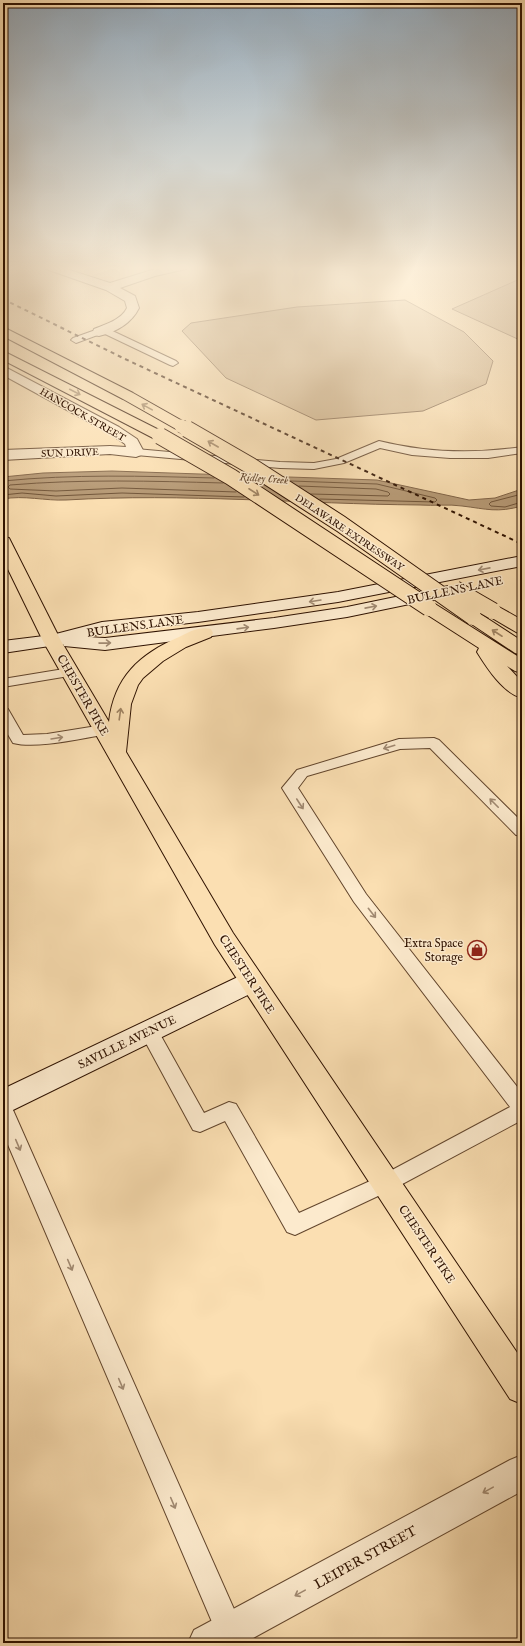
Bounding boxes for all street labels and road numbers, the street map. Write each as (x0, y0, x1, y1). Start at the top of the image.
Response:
street label: HANCOCK STREET (37, 385, 128, 446)
street label: SUN DRIVE (41, 446, 99, 461)
street label: DELAWARE EXPRESSWAY (292, 492, 407, 575)
street label: BULLENS LANE (406, 573, 504, 608)
street label: BULLENS LANE (86, 612, 184, 641)
street label: CHESTER PIKE (53, 652, 112, 738)
street label: CHESTER PIKE (215, 932, 278, 1017)
street label: SAVILLE AVENUE (76, 1012, 179, 1073)
street label: CHESTER PIKE (395, 1202, 458, 1286)
street label: LEIPER STREET (311, 1522, 421, 1594)

